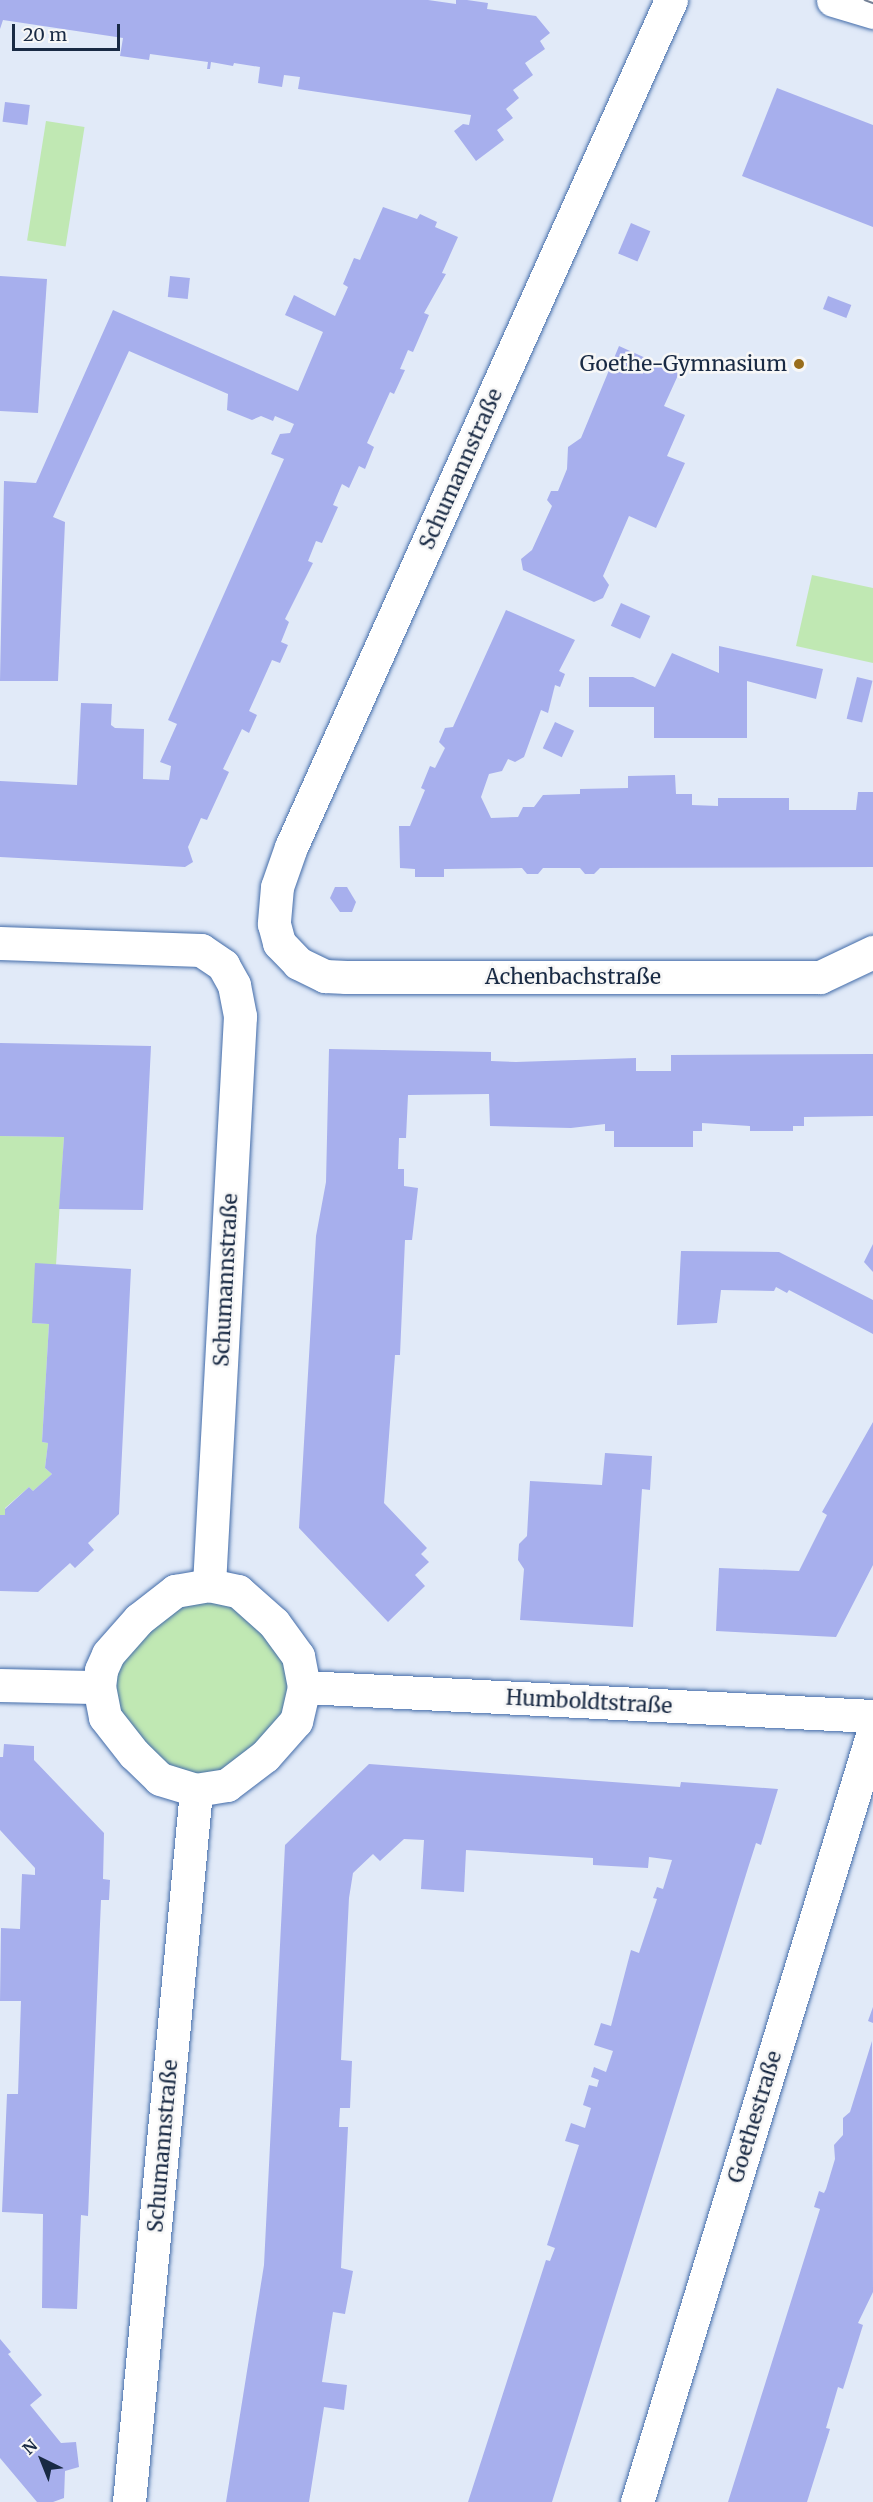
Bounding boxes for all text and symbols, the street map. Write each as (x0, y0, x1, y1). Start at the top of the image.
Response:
scale bar (15, 12, 123, 50)
text: 20 m (23, 23, 67, 46)
place label: Goethe-Gymnasium (580, 351, 787, 377)
marker: Goethe-Gymnasium (792, 357, 806, 371)
street label: Schumannstraße (414, 385, 508, 553)
street label: Achenbachstraße (485, 964, 661, 990)
street label: Schumannstraße (209, 1193, 243, 1367)
street label: Humboldtstraße (505, 1685, 673, 1719)
street label: Goethestraße (723, 2048, 787, 2186)
street label: Schumannstraße (143, 2058, 183, 2234)
north arrow (12, 2430, 72, 2490)
text: N (18, 2435, 41, 2458)

